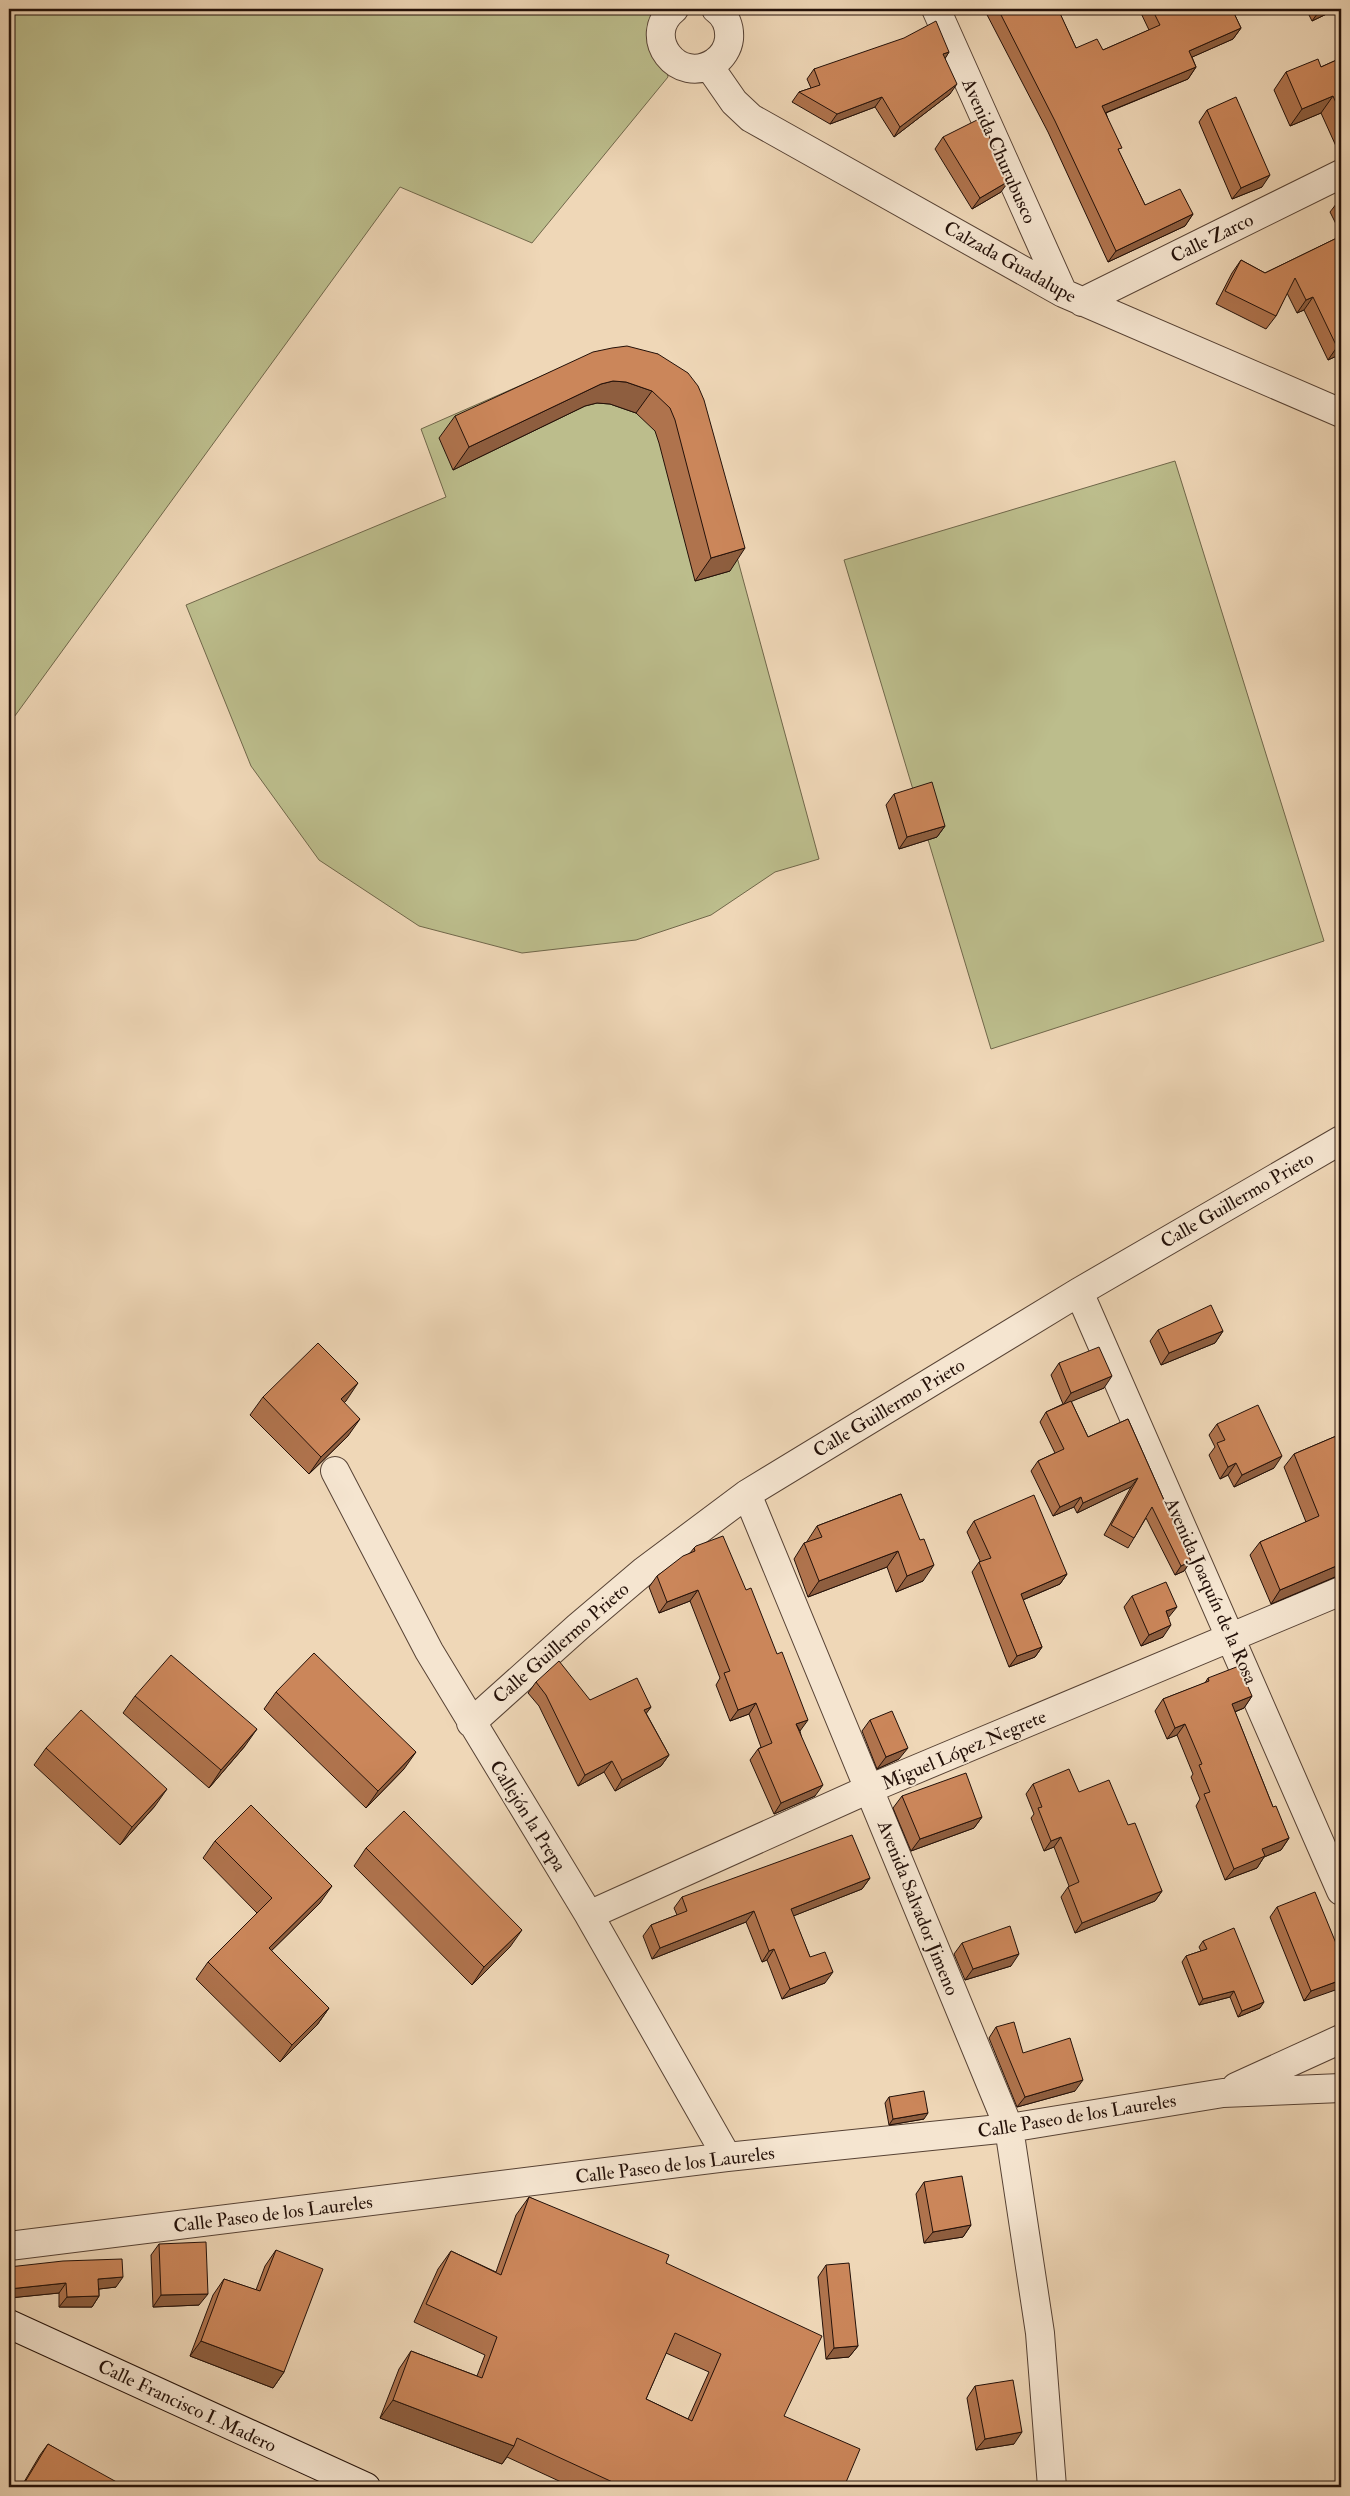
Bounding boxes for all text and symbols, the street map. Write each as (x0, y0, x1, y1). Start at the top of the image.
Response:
street label: Avenida Churubusco (956, 74, 1042, 227)
street label: Calle Zarco (1167, 208, 1257, 268)
street label: Calzada Guadalupe (939, 216, 1080, 309)
street label: Calle Guillermo Prieto (1156, 1146, 1318, 1254)
street label: Calle Guillermo Prieto (809, 1353, 969, 1463)
street label: Avenida Joaquín de la Rosa (1159, 1493, 1263, 1688)
street label: Calle Guillermo Prieto (488, 1577, 634, 1709)
street label: Miguel López Negrete (878, 1704, 1050, 1796)
street label: Callejón la Prepa (483, 1756, 572, 1877)
street label: Avenida Salvador Jimeno (872, 1816, 964, 1999)
street label: Calle Paseo de los Laureles (976, 2088, 1178, 2144)
street label: Calle Paseo de los Laureles (574, 2141, 776, 2189)
street label: Calle Paseo de los Laureles (172, 2190, 374, 2238)
street label: Calle Francisco I. Madero (94, 2354, 280, 2458)

